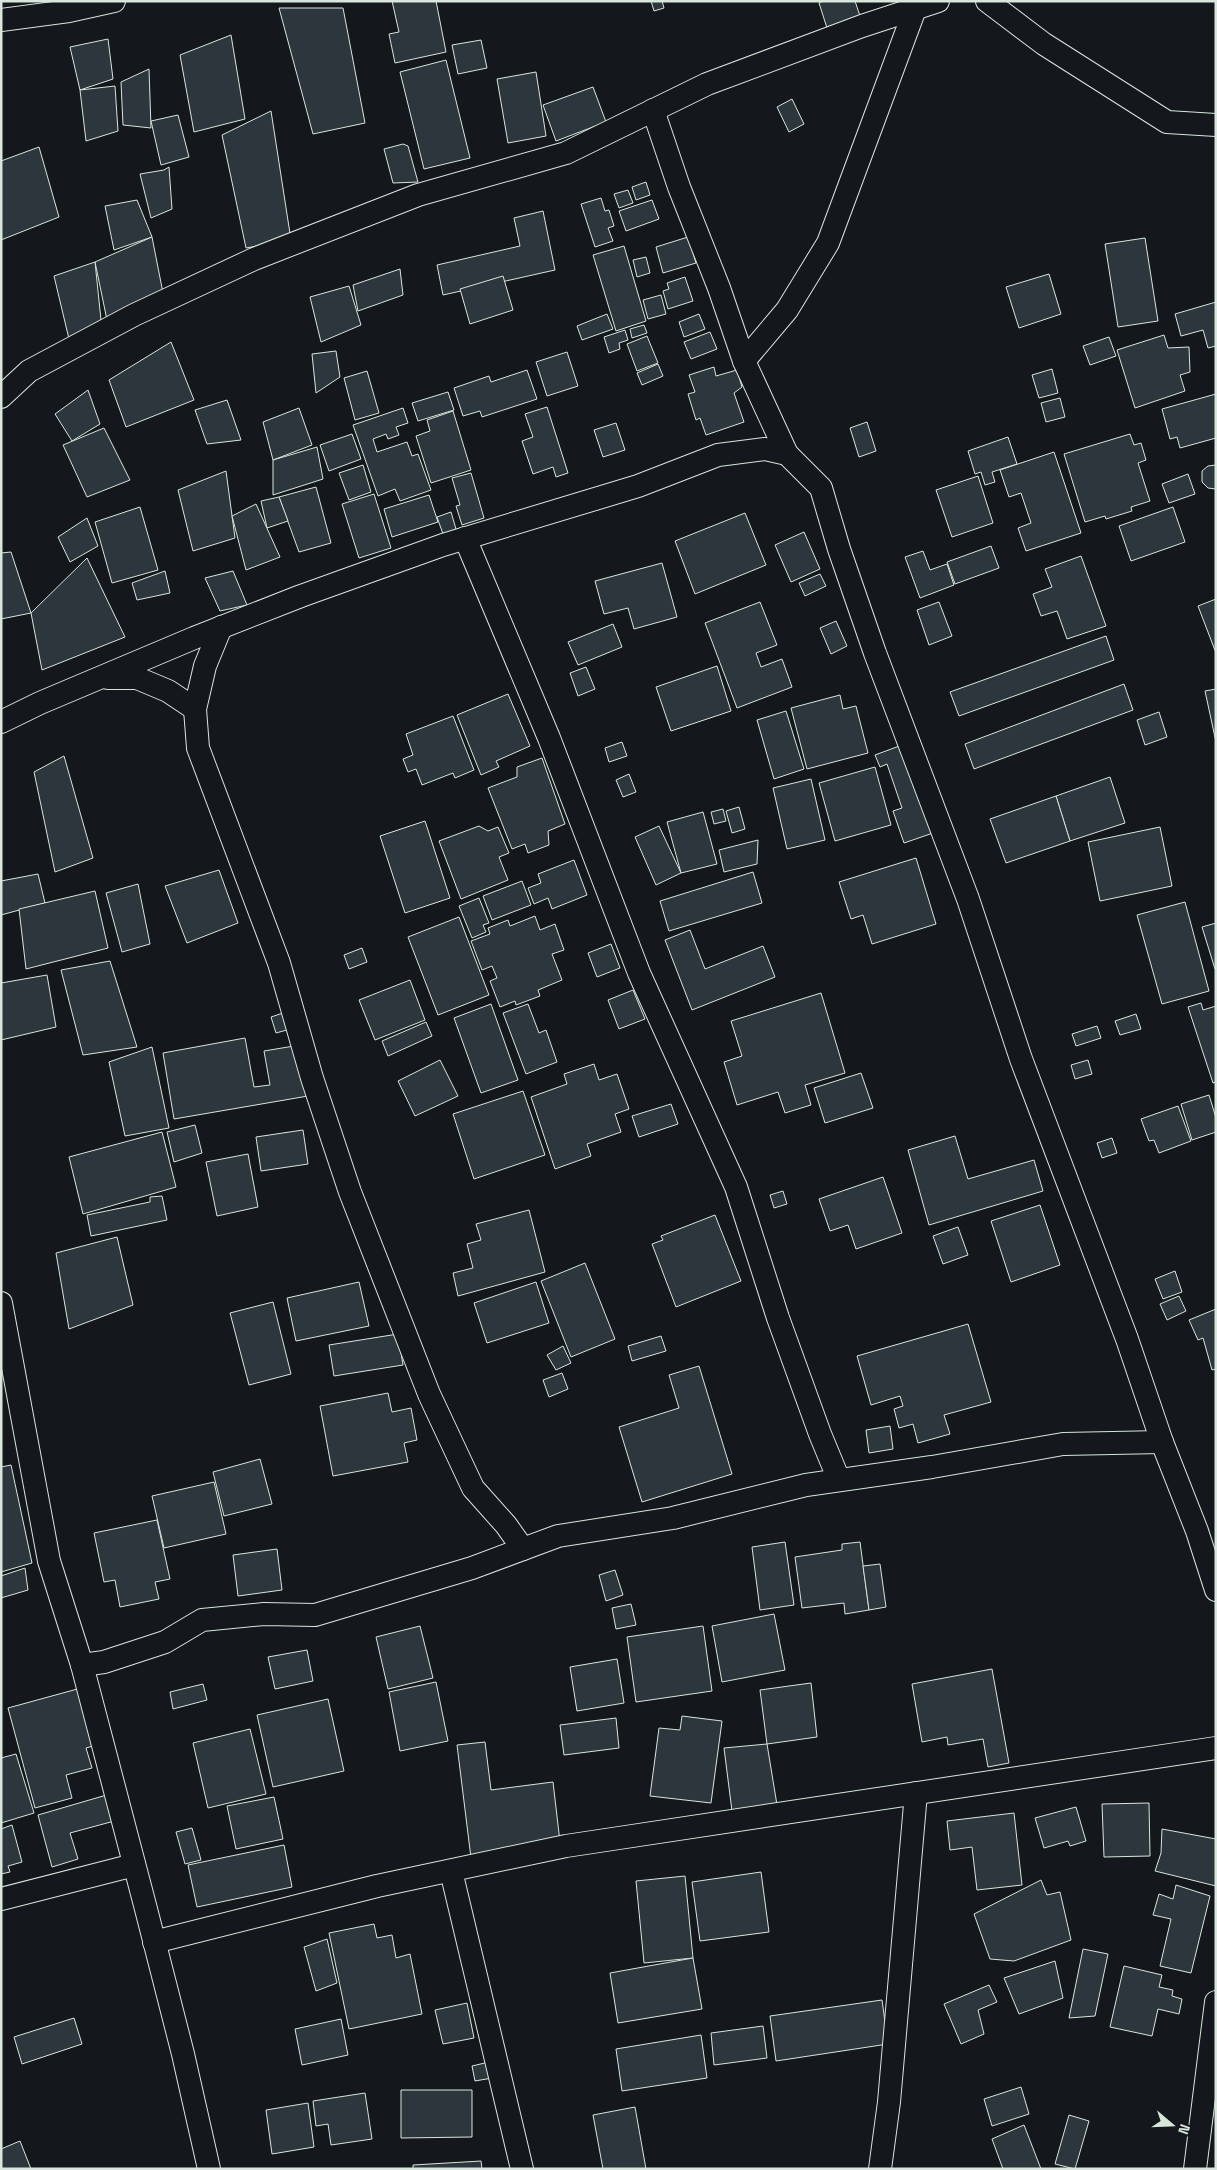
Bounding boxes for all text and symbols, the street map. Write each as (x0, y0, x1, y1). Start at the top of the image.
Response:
north arrow (1147, 2100, 1197, 2150)
text: N (1174, 2122, 1194, 2137)

